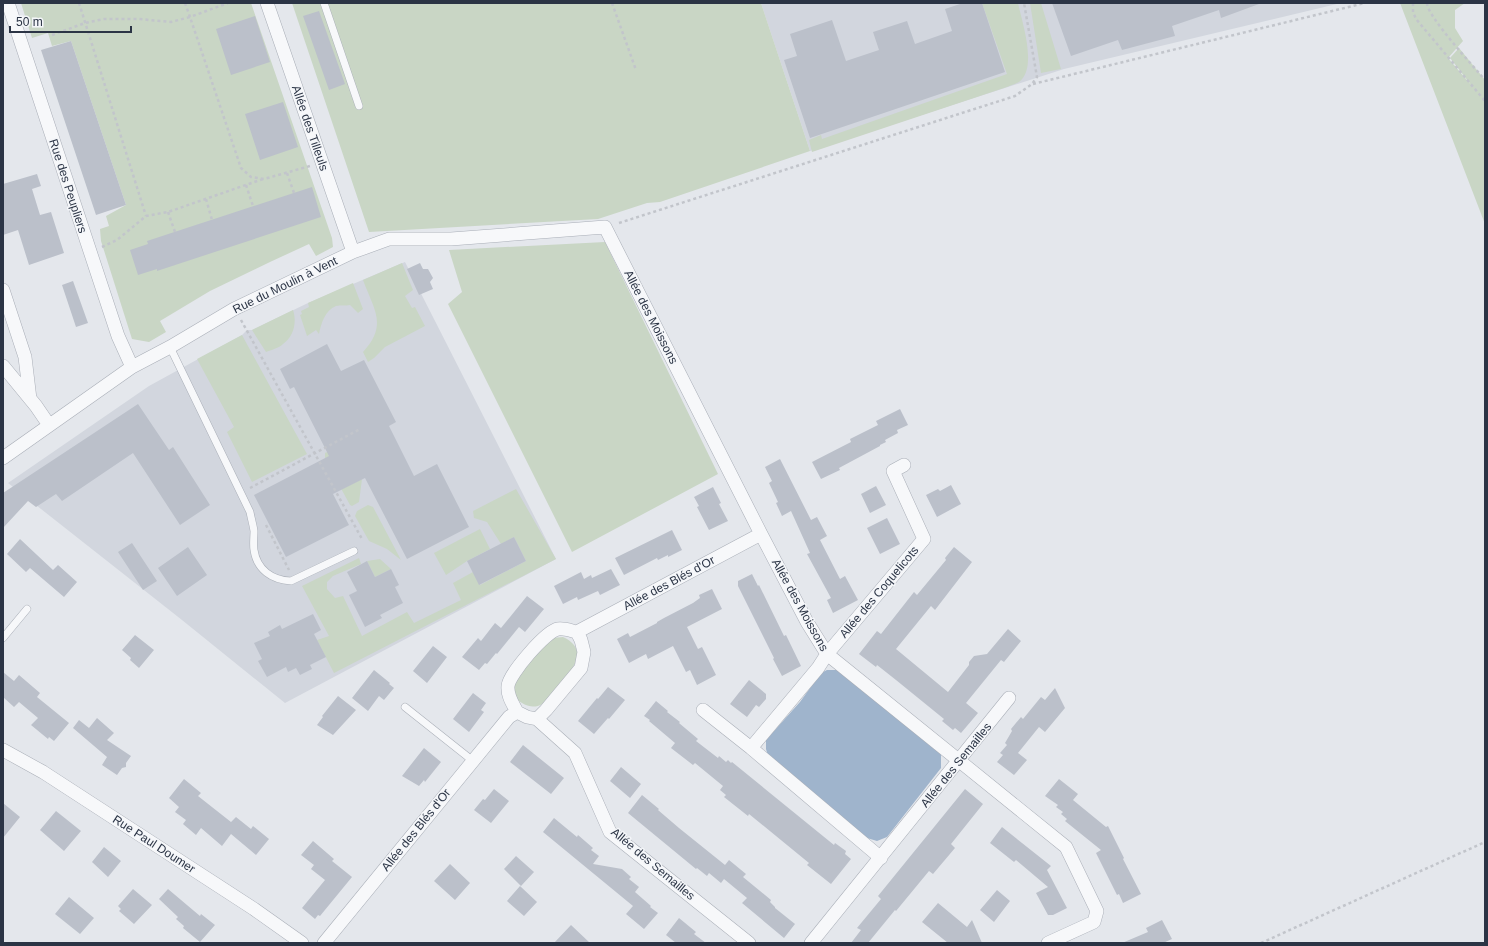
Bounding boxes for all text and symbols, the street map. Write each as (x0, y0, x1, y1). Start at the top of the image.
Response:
scale bar (10, 8, 131, 34)
text: 50 m (16, 15, 43, 29)
street label: Allée des Tilleuls (289, 83, 331, 173)
street label: Rue des Peupliers (46, 137, 90, 235)
street label: Rue du Moulin à Vent (230, 253, 340, 316)
street label: Allée des Moissons (621, 268, 681, 366)
street label: Allée des Coquelicots (837, 543, 921, 641)
street label: Allée des Blés d'Or (621, 553, 717, 613)
street label: Allée des Moissons (769, 556, 831, 654)
street label: Allée des Semailles (918, 720, 994, 810)
street label: Allée des Blés d'Or (379, 786, 453, 874)
street label: Rue Paul Doumer (110, 812, 198, 876)
street label: Allée des Semailles (608, 825, 698, 903)

